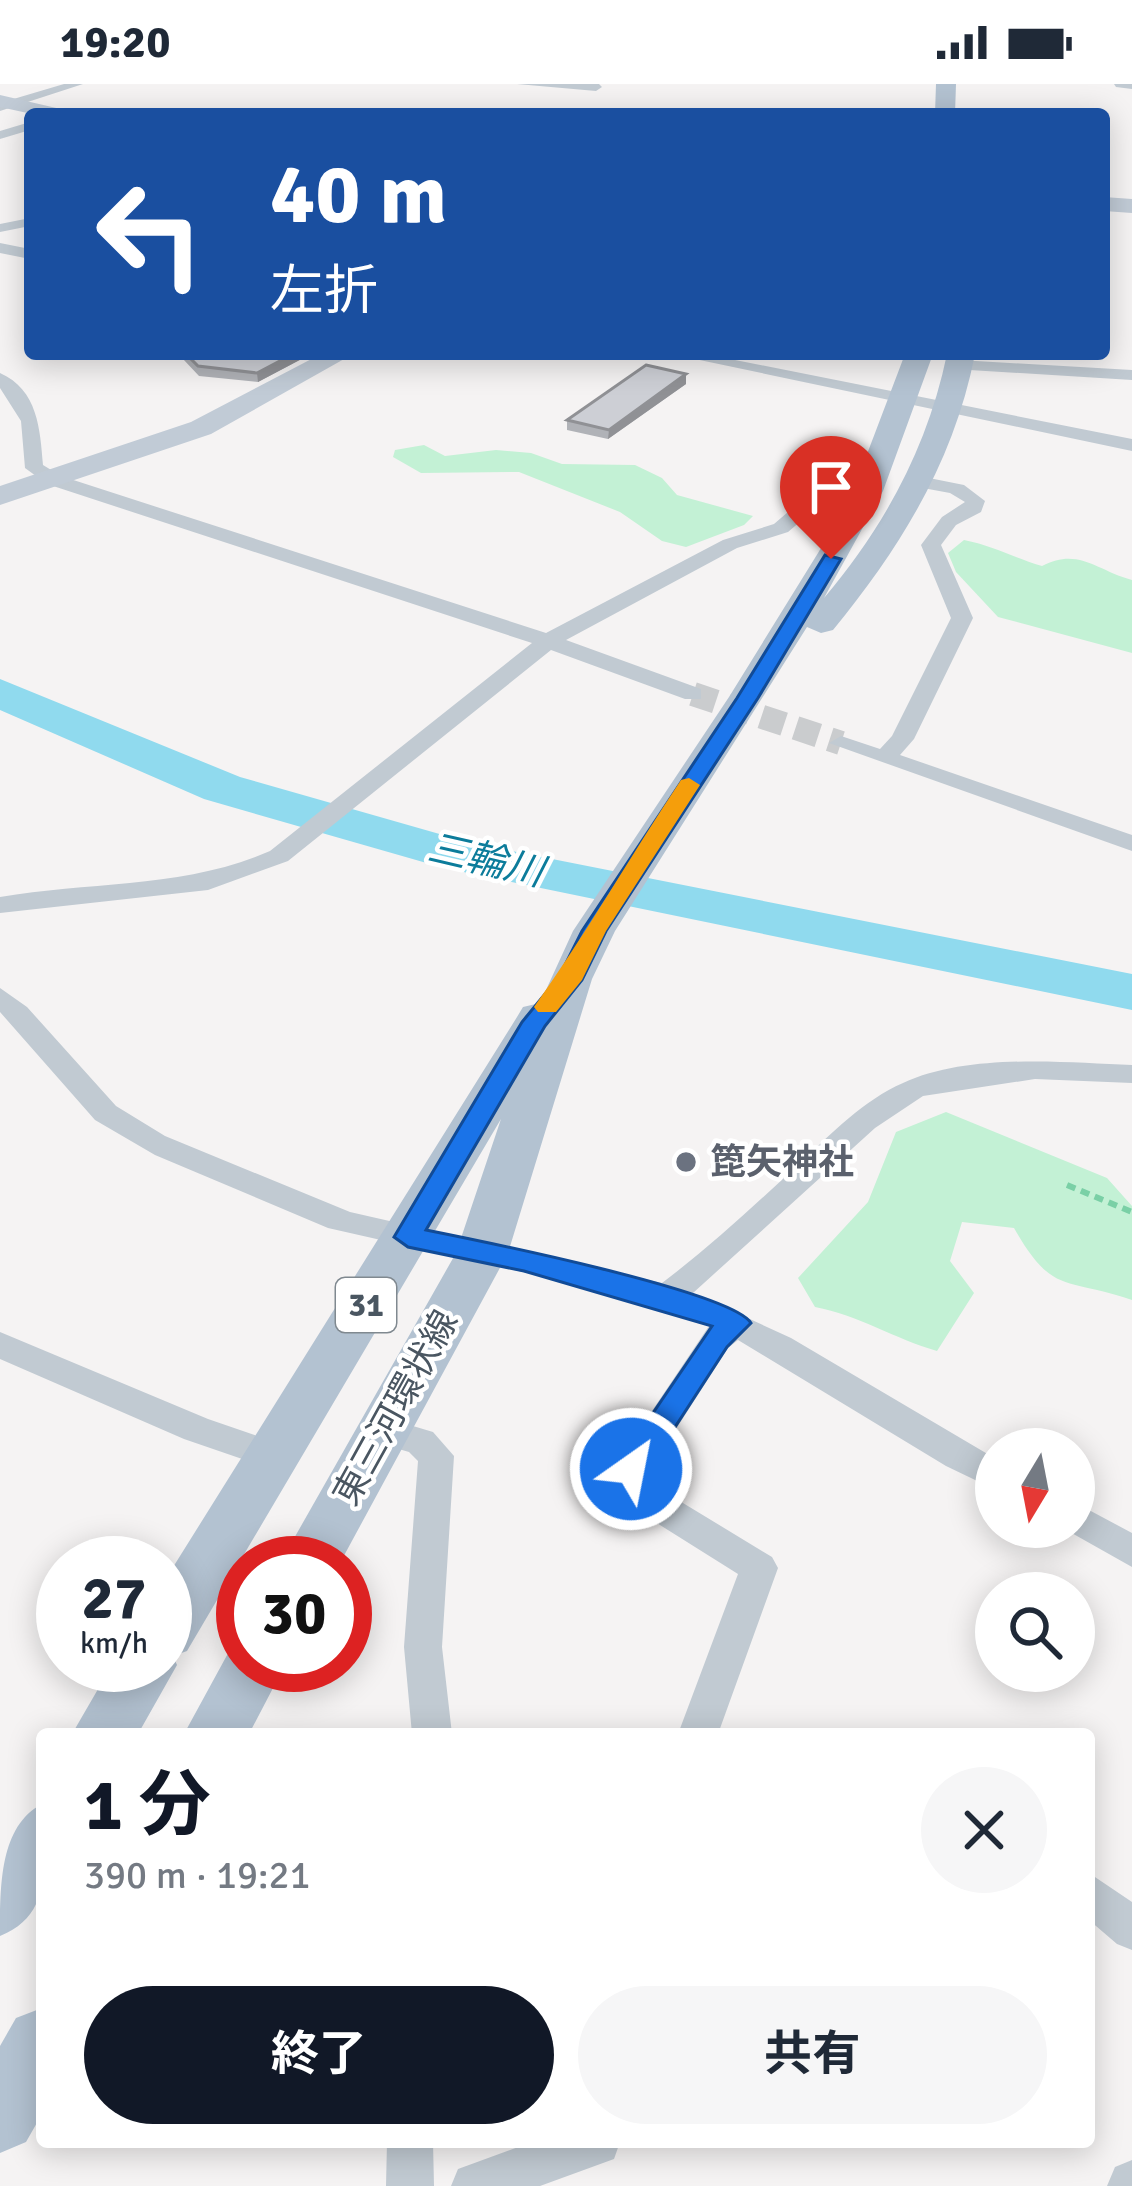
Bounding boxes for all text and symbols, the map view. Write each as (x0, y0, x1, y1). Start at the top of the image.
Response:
text: 19:20 (60, 15, 170, 70)
text: 40 m (270, 143, 447, 247)
icon: left (72, 156, 228, 312)
text: 左折 (270, 258, 378, 325)
pin (780, 436, 882, 559)
icon: arrive (798, 454, 864, 520)
water label: 三輪川 (424, 823, 552, 897)
place label: 箆矢神社 (710, 1140, 854, 1185)
marker: 箆矢神社 (673, 1149, 699, 1175)
road number: 31 (336, 1278, 396, 1332)
street label: 東三河環状線 (324, 1303, 468, 1513)
position arrow (568, 1406, 694, 1532)
north arrow (975, 1428, 1095, 1548)
map controls (975, 1428, 1095, 1692)
speed limit sign: 30 (216, 1536, 372, 1692)
text: 27 (82, 1562, 146, 1636)
button: search (975, 1572, 1095, 1692)
text: km/h (80, 1625, 148, 1662)
text: 1 分 (84, 1761, 211, 1850)
button: close (921, 1767, 1047, 1893)
text: 390 m · 19:21 (84, 1851, 311, 1899)
button: 終了 (84, 1986, 554, 2124)
button: 共有 (578, 1986, 1047, 2124)

